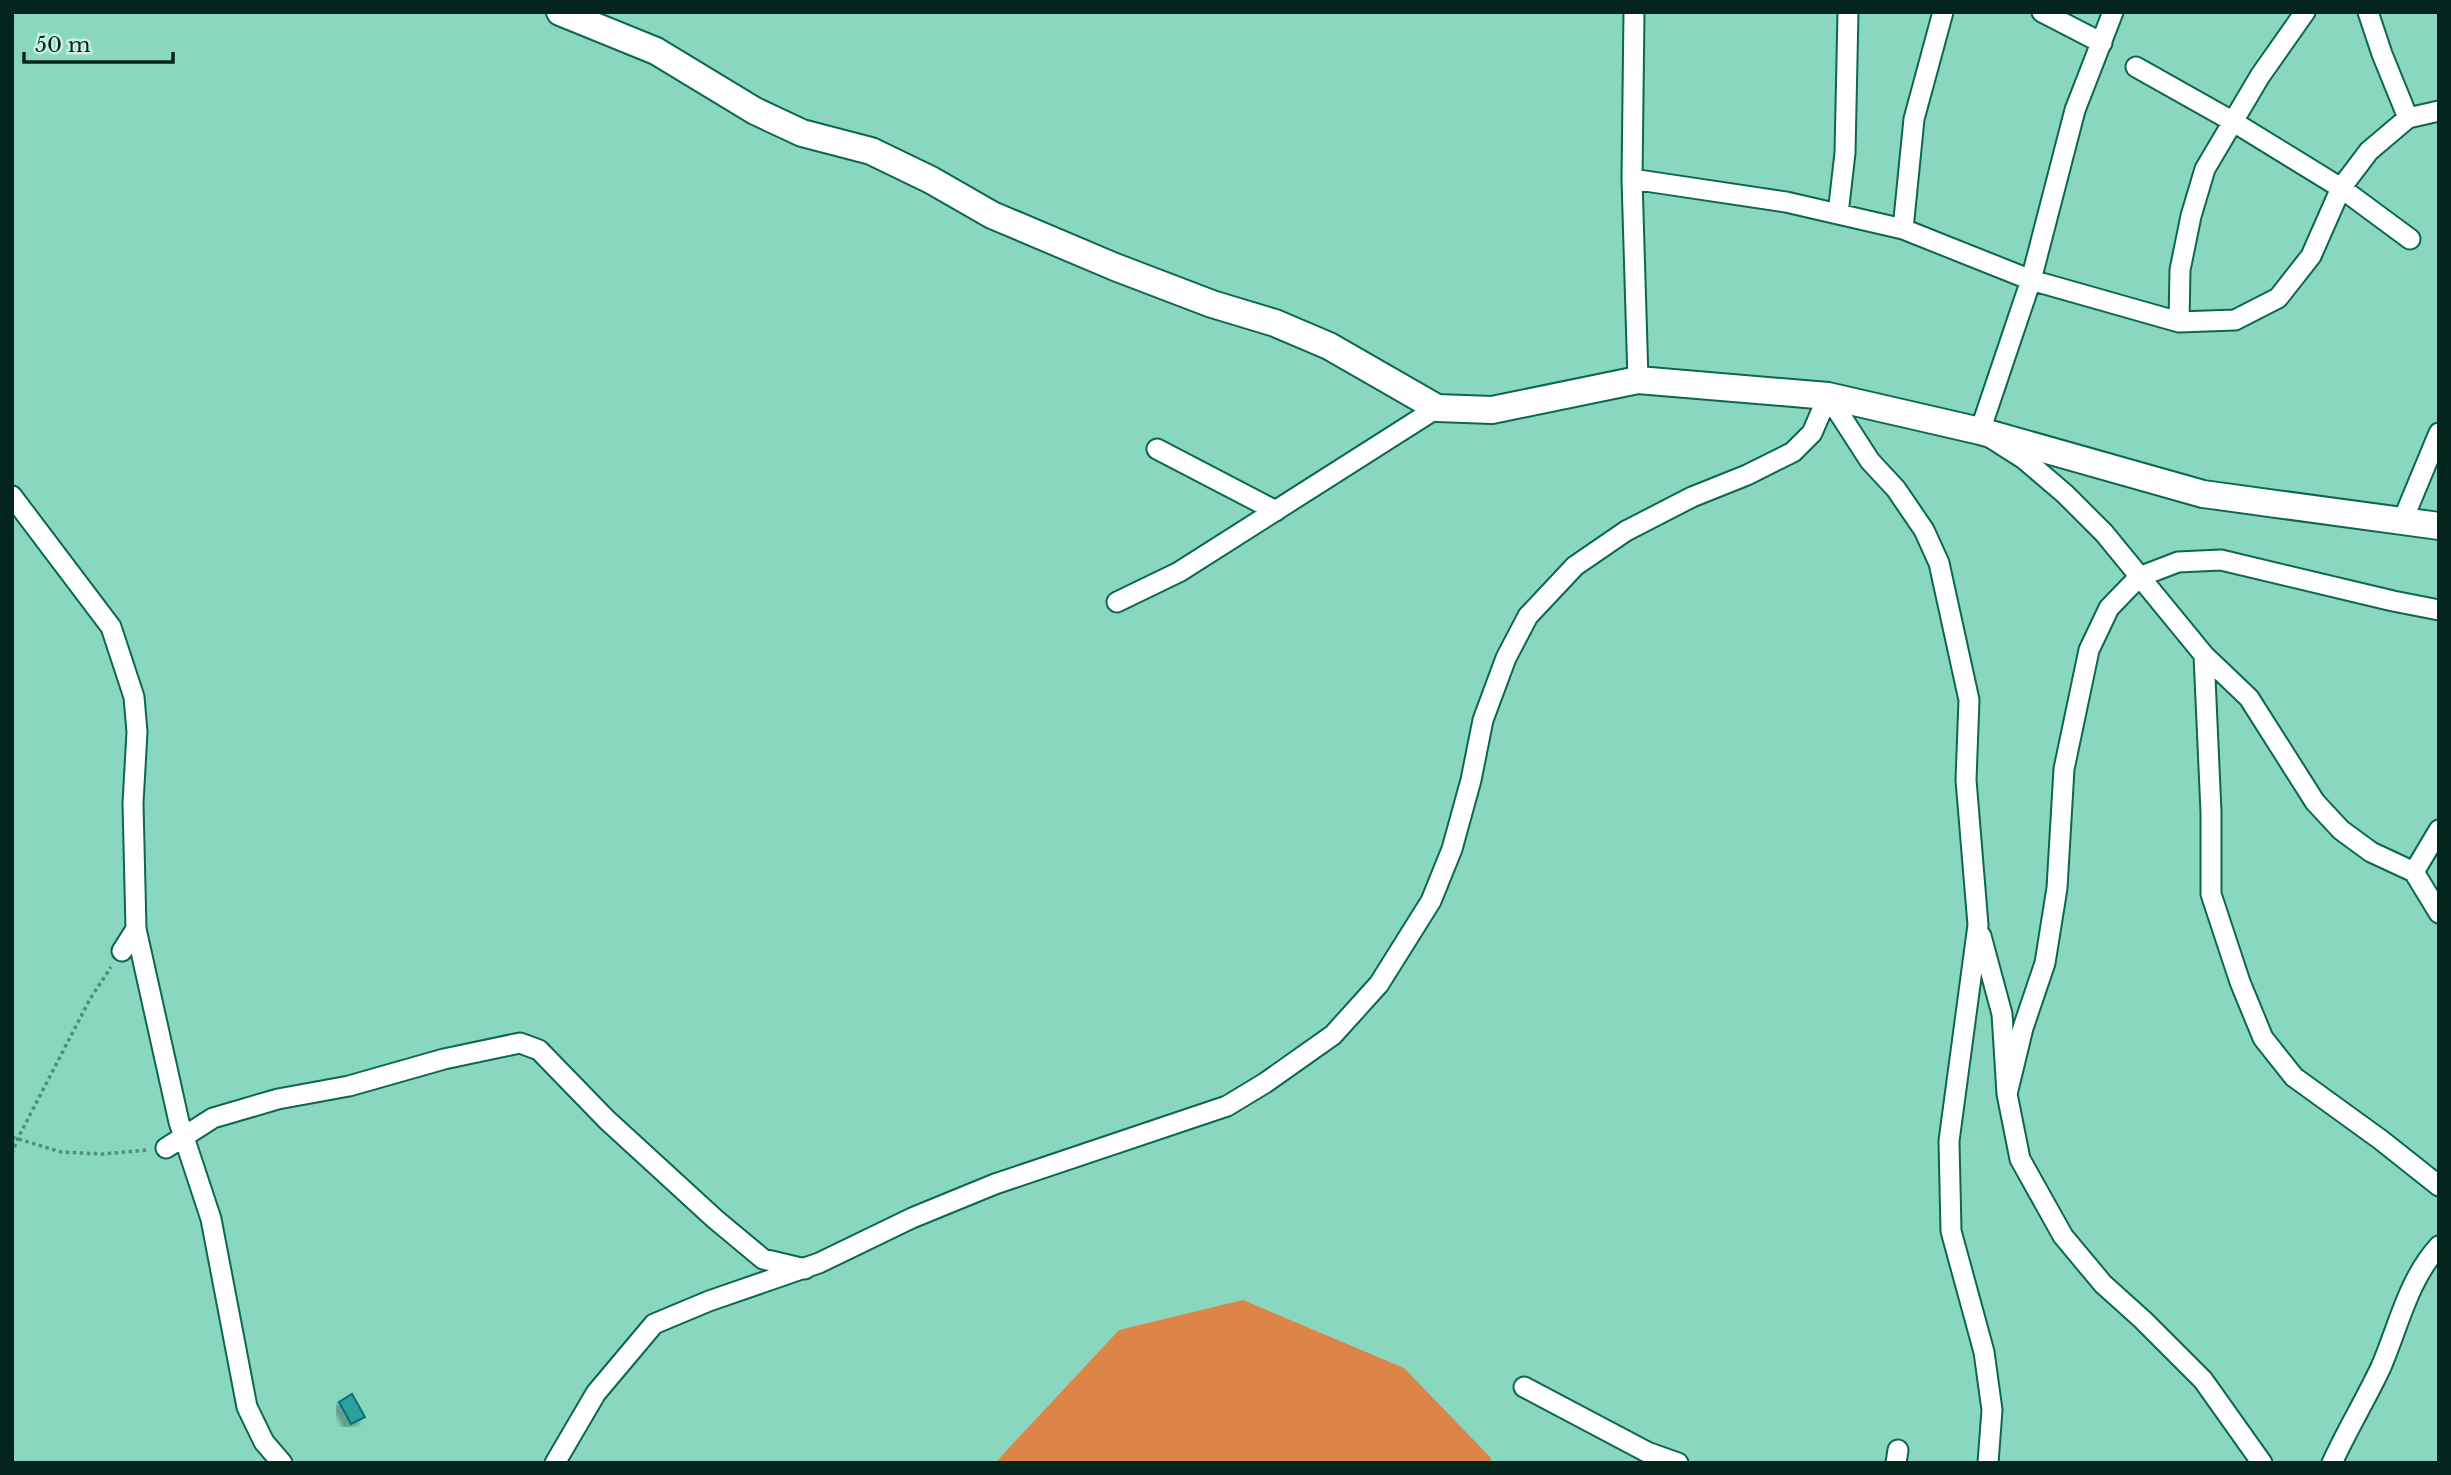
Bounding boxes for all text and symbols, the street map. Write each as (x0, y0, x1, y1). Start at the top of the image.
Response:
scale bar (24, 21, 173, 65)
text: 50 m (35, 32, 91, 58)

